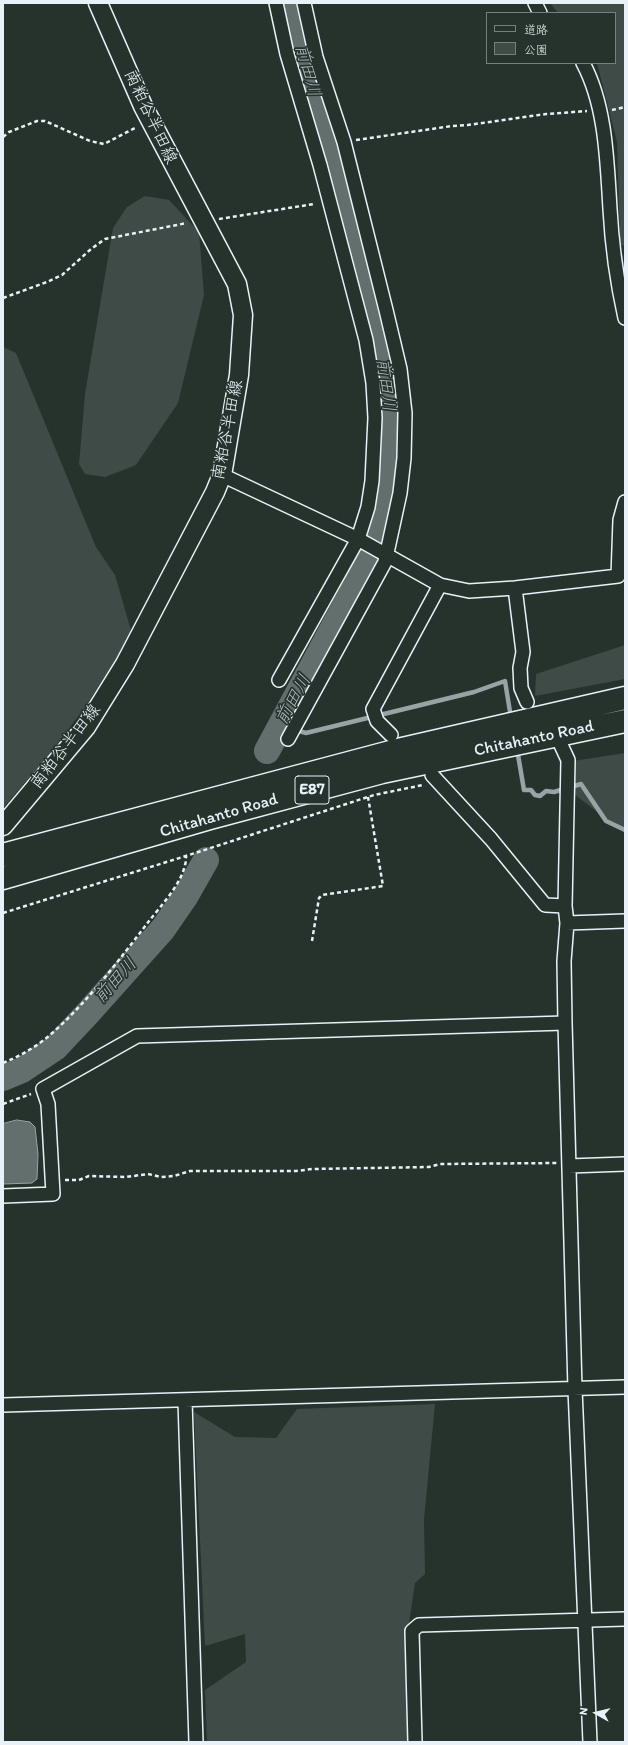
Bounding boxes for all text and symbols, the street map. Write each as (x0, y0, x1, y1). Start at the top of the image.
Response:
legend (486, 12, 616, 64)
text: 道路 (524, 23, 548, 37)
water label: 前田川 (290, 42, 324, 100)
text: 公園 (524, 43, 548, 57)
street label: 南粕谷半田線 (119, 66, 181, 168)
water label: 前田川 (371, 357, 399, 413)
street label: 南粕谷半田線 (208, 378, 248, 482)
water label: 前田川 (271, 671, 317, 729)
street label: 南粕谷半田線 (27, 701, 105, 793)
street label: Chitahanto Road (472, 716, 596, 762)
road number: E87 (295, 776, 329, 804)
street label: Chitahanto Road (157, 789, 281, 843)
water label: 前田川 (90, 954, 142, 1008)
north arrow (576, 1693, 616, 1733)
text: N (577, 1707, 591, 1716)

